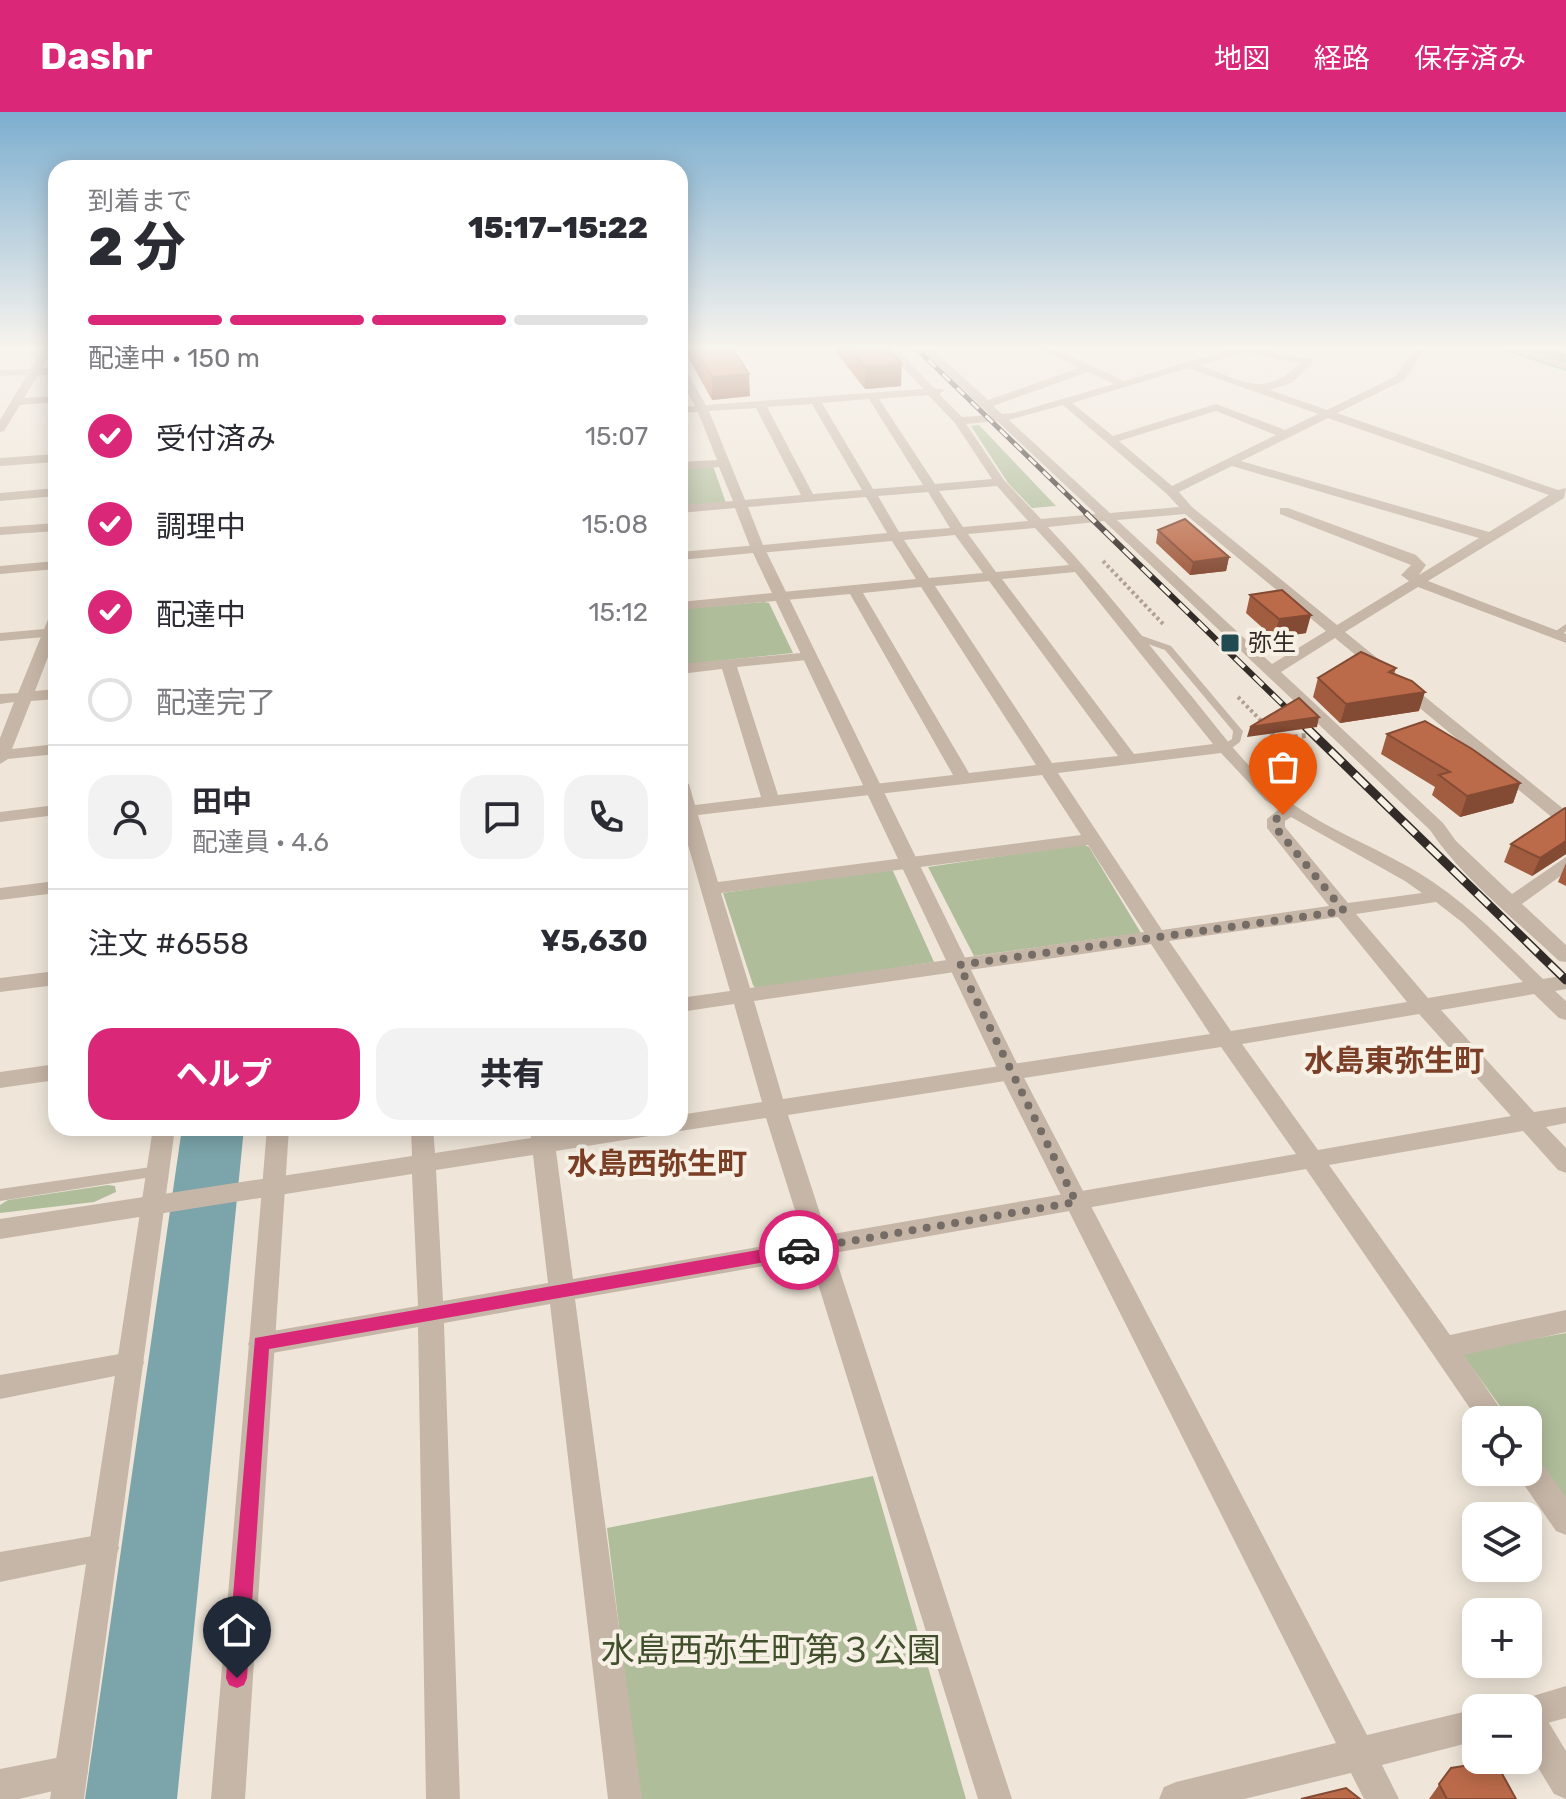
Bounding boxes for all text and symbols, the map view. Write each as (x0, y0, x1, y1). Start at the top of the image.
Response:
text: Dashr (40, 33, 153, 79)
text: 地図 (1214, 42, 1270, 75)
text: 経路 (1314, 42, 1370, 75)
text: 保存済み (1414, 42, 1526, 75)
text: 到着まで (88, 186, 192, 217)
text: 15:17–15:22 (468, 210, 648, 246)
text: 2 分 (88, 216, 186, 278)
text: 配達中 · 150 m (88, 343, 260, 374)
icon: check (88, 414, 132, 458)
text: 受付済み (156, 421, 276, 457)
text: 15:07 (585, 421, 648, 452)
icon: check (88, 502, 132, 546)
text: 調理中 (156, 509, 246, 545)
text: 15:08 (582, 509, 648, 540)
icon: check (88, 590, 132, 634)
text: 配達中 (156, 597, 246, 633)
text: 15:12 (588, 597, 648, 628)
place label: 弥生 (1248, 629, 1296, 657)
marker: 弥生 (1219, 632, 1241, 654)
text: 配達完了 (156, 685, 276, 721)
pin (1249, 733, 1317, 815)
icon: bag (1261, 745, 1305, 789)
button: person (88, 775, 172, 859)
button: chat (460, 775, 544, 859)
button: phone (564, 775, 648, 859)
text: 田中 (192, 784, 252, 820)
text: 配達員 · 4.6 (192, 827, 329, 858)
text: ¥5,630 (540, 923, 648, 959)
text: 注文 #6558 (88, 926, 249, 962)
button: ヘルプ (88, 1028, 360, 1120)
button: 共有 (376, 1028, 648, 1120)
district label: 水島東弥生町 (1304, 1043, 1484, 1079)
district label: 水島西弥生町 (567, 1146, 747, 1182)
courier (759, 1210, 839, 1290)
icon: car (777, 1228, 821, 1272)
map controls (1462, 1406, 1542, 1774)
button: locate (1462, 1406, 1542, 1486)
button: layers (1462, 1502, 1542, 1582)
pin (203, 1596, 271, 1678)
button: + (1462, 1598, 1542, 1678)
icon: home (215, 1608, 259, 1652)
park label: 水島西弥生町第３公園 (601, 1630, 941, 1671)
button: − (1462, 1694, 1542, 1774)

